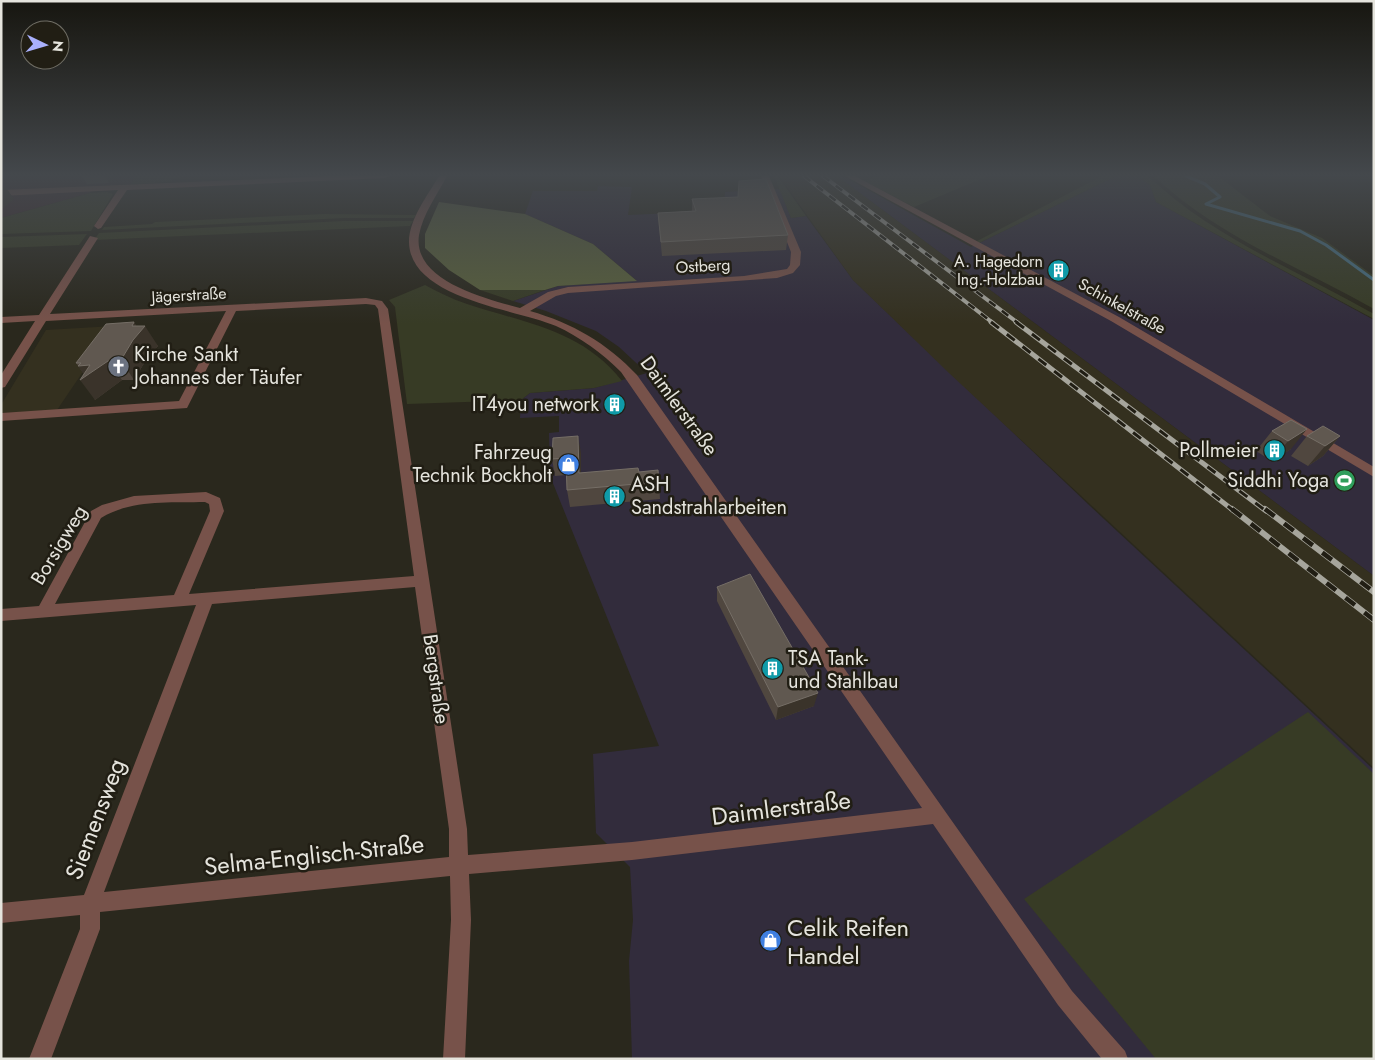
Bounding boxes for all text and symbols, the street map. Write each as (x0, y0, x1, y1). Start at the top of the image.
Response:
north arrow (20, 20, 70, 70)
text: N (48, 40, 68, 53)
place label: A. Hagedorn Ing.-Holzbau (954, 250, 1043, 291)
street label: Ostberg (675, 253, 731, 279)
building icon: A. Hagedorn Ing.-Holzbau (1047, 258, 1071, 282)
street label: Schinkelstraße (1074, 272, 1170, 340)
street label: Jägerstraße (149, 282, 227, 309)
place label: Kirche Sankt Johannes der Täufer (131, 340, 302, 392)
street label: Daimlerstraße (633, 350, 725, 462)
church icon: Kirche Sankt Johannes der Täufer (106, 354, 130, 378)
place label: IT4you network (472, 390, 599, 419)
building icon: IT4you network (603, 392, 627, 416)
place label: Pollmeier (1179, 436, 1258, 465)
place label: Fahrzeug Technik Bockholt (413, 438, 552, 490)
building icon: Pollmeier (1262, 438, 1286, 462)
shop icon: Fahrzeug Technik Bockholt (556, 452, 580, 476)
place label: Siddhi Yoga (1227, 466, 1329, 495)
sports icon: Siddhi Yoga (1333, 468, 1357, 492)
place label: ASH Sandstrahlarbeiten (631, 470, 787, 522)
building icon: ASH Sandstrahlarbeiten (603, 484, 627, 508)
street label: Borsigweg (24, 500, 94, 590)
street label: Bergstraße (415, 632, 457, 726)
place label: TSA Tank- und Stahlbau (788, 644, 898, 696)
building icon: TSA Tank- und Stahlbau (760, 657, 784, 681)
street label: Siemensweg (56, 753, 134, 885)
street label: Daimlerstraße (709, 782, 853, 834)
street label: Selma-Englisch-Straße (202, 826, 426, 884)
place label: Celik Reifen Handel (787, 910, 909, 973)
shop icon: Celik Reifen Handel (759, 929, 783, 953)

